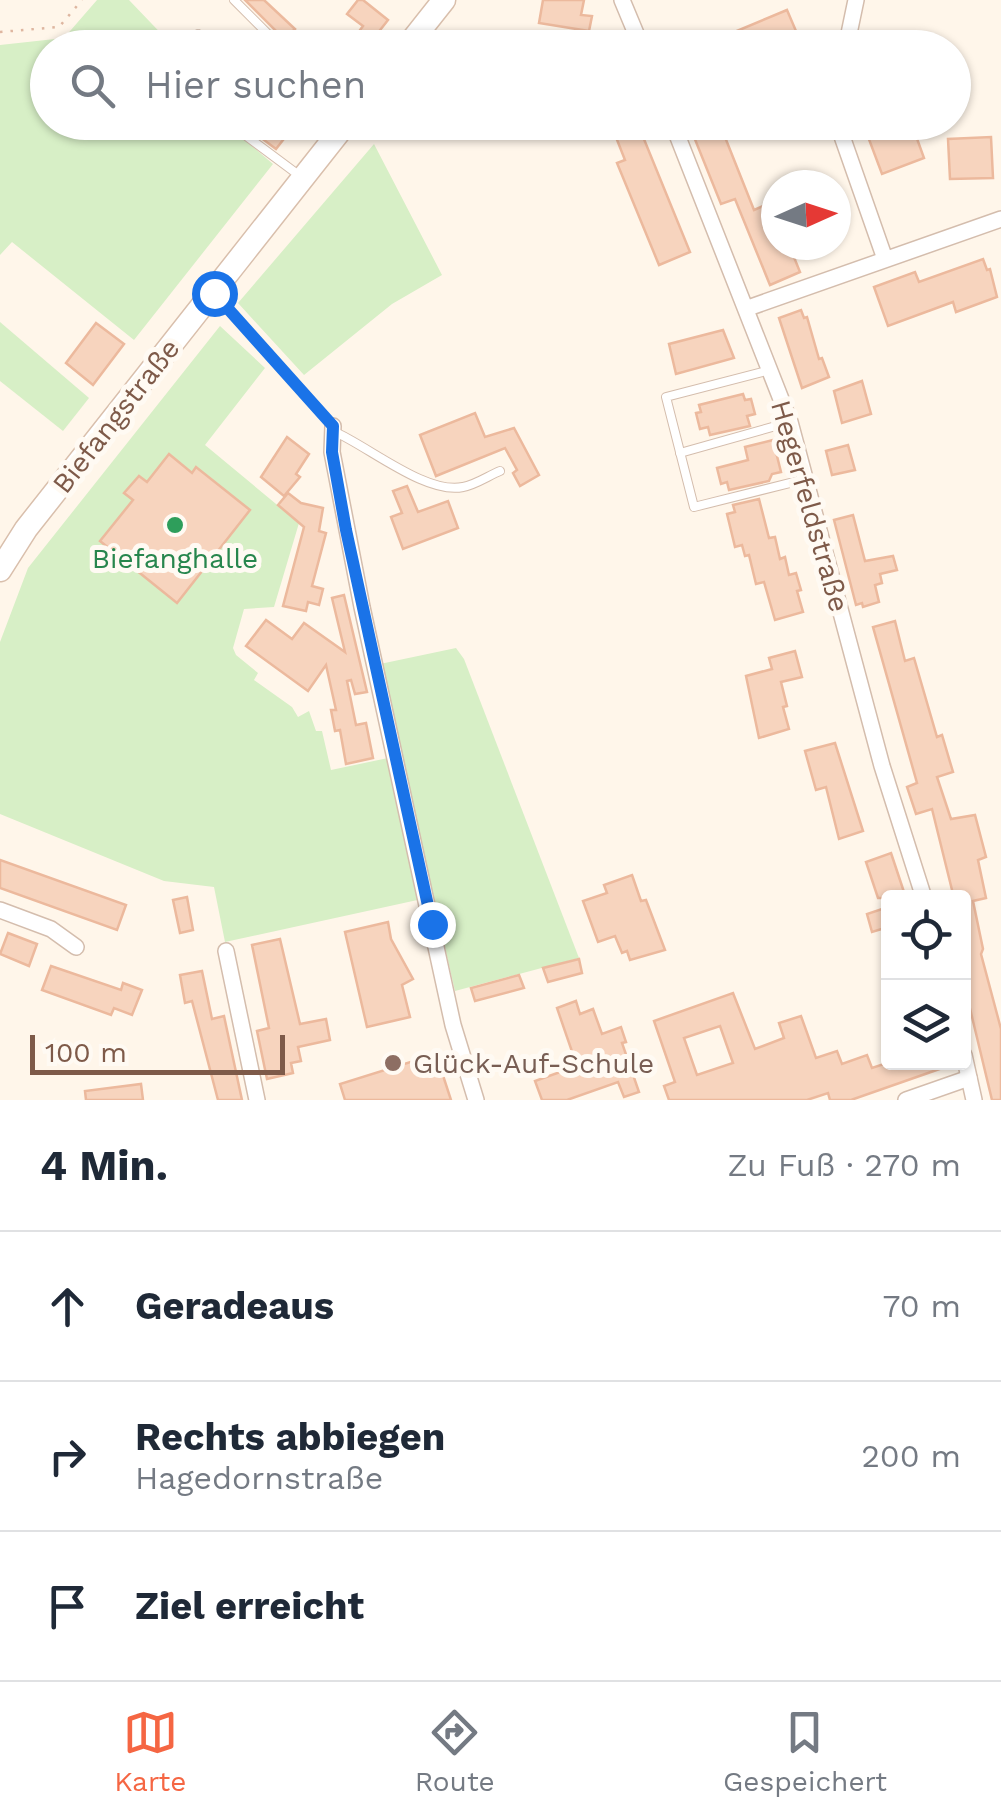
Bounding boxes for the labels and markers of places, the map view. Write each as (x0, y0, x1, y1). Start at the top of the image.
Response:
marker: Biefanghalle (164, 514, 186, 536)
place label: Biefanghalle (92, 542, 258, 575)
place label: Glück-Auf-Schule (413, 1047, 654, 1080)
marker: Glück-Auf-Schule (382, 1052, 404, 1074)

